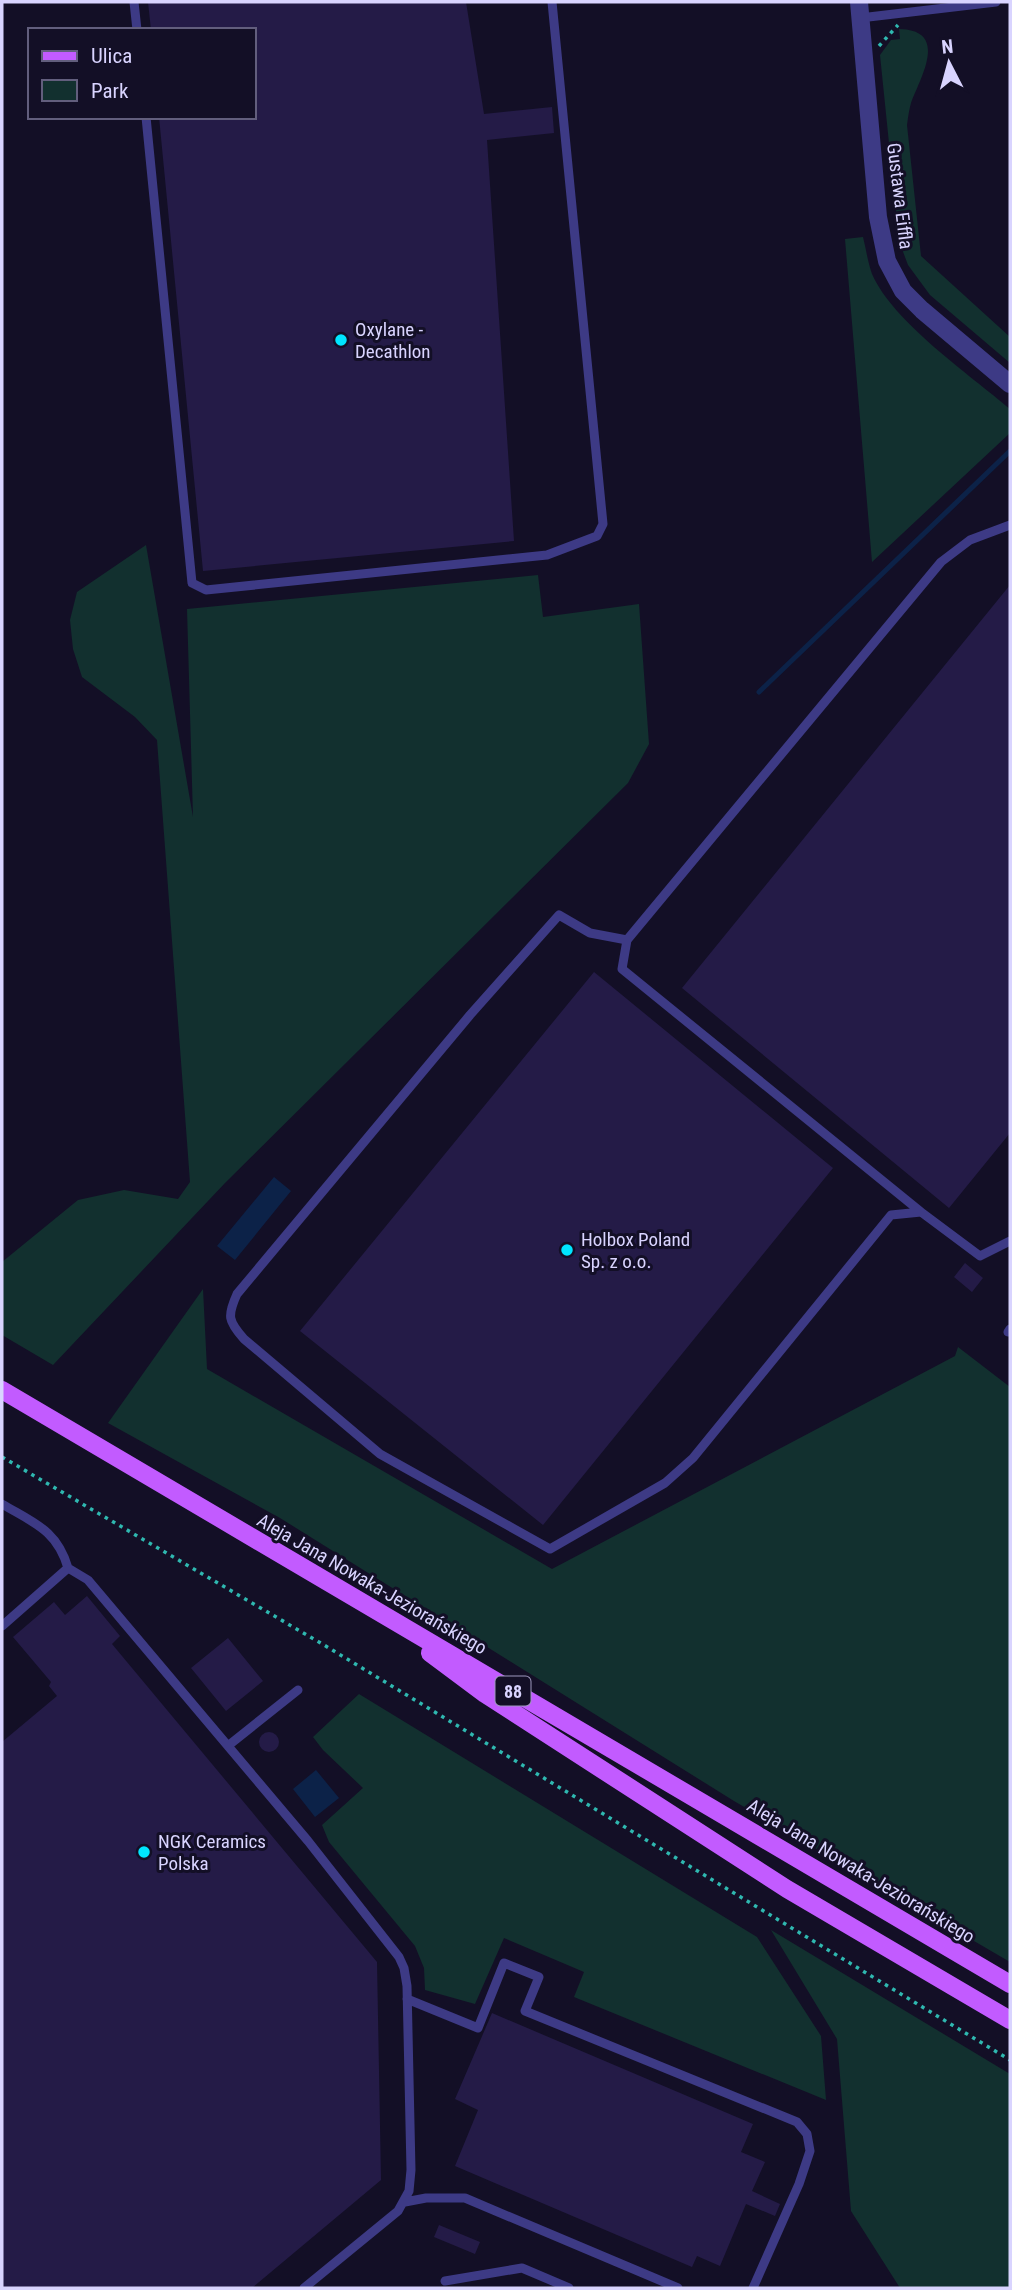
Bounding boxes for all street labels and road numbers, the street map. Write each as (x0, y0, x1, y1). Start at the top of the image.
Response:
street label: Gustawa Eiffla (882, 142, 918, 250)
street label: Aleja Jana Nowaka-Jeziorańskiego (253, 1509, 491, 1659)
road number: 88 (496, 1676, 530, 1706)
street label: Aleja Jana Nowaka-Jeziorańskiego (743, 1794, 979, 1948)

